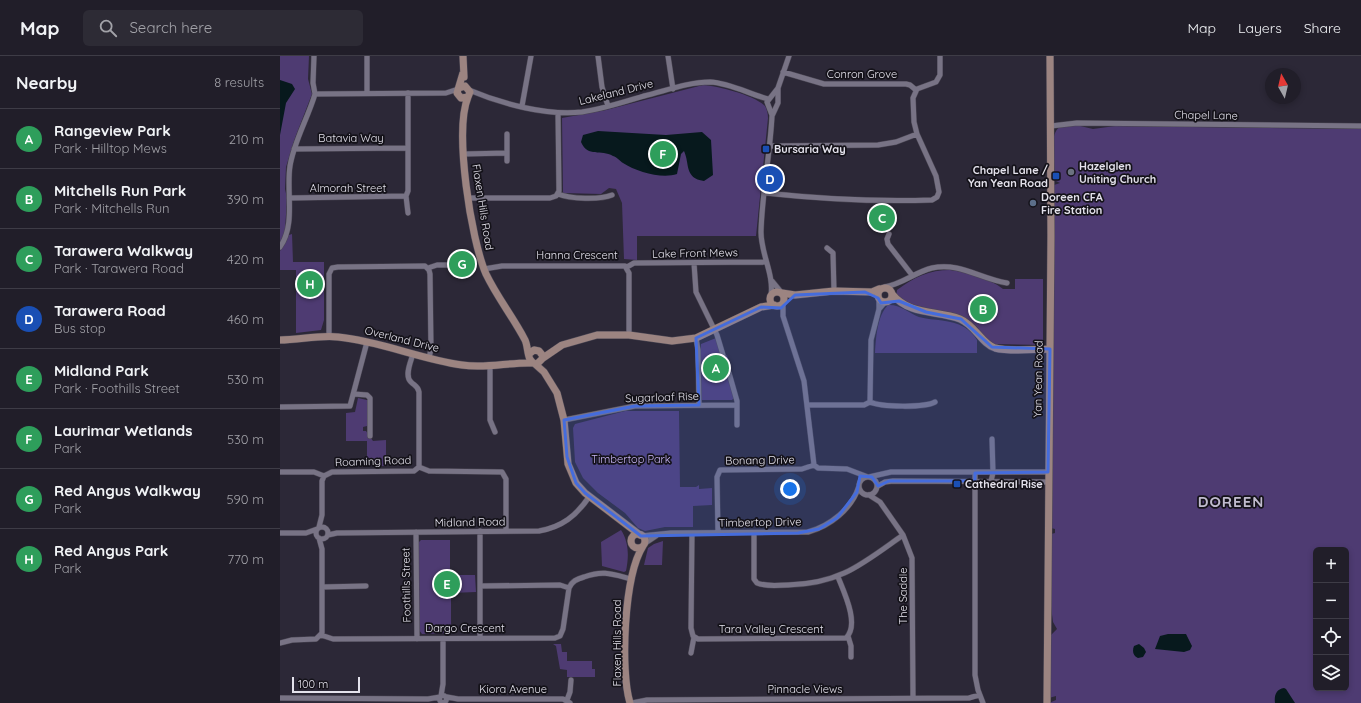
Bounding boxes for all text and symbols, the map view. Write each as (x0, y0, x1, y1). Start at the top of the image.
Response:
search box (83, 10, 363, 46)
text: Map (20, 16, 59, 40)
icon: search (97, 17, 119, 39)
text: Search here (129, 18, 212, 37)
text: Map (1187, 19, 1216, 37)
text: Layers (1238, 19, 1282, 37)
text: Share (1304, 19, 1341, 37)
street label: Conron Grove (827, 67, 897, 81)
north arrow (1265, 68, 1301, 104)
text: Nearby (16, 72, 77, 93)
text: 8 results (214, 74, 264, 90)
street label: Lakeland Drive (577, 76, 655, 108)
street label: Chapel Lane (1174, 107, 1238, 123)
text: Rangeview Park (54, 121, 171, 140)
text: A (25, 131, 33, 147)
text: 210 m (229, 131, 264, 147)
street label: Batavia Way (318, 131, 384, 145)
pin: F (650, 139, 676, 169)
text: Park · Hilltop Mews (54, 140, 167, 156)
place label: Bursaria Way (774, 142, 846, 156)
marker: Bursaria Way (761, 144, 771, 154)
place label: Hazelglen Uniting Church (1079, 159, 1156, 186)
street label: Flaxen Hills Road (469, 163, 497, 251)
place label: Chapel Lane / Yan Yean Road (968, 163, 1048, 190)
pin: D (757, 164, 783, 194)
marker: Hazelglen Uniting Church (1066, 167, 1076, 177)
marker: Chapel Lane / Yan Yean Road (1051, 171, 1061, 181)
text: Mitchells Run Park (54, 181, 186, 200)
street label: Almorah Street (310, 181, 386, 195)
place label: Doreen CFA Fire Station (1041, 190, 1103, 217)
text: B (25, 191, 33, 207)
text: 390 m (227, 191, 264, 207)
marker: Doreen CFA Fire Station (1028, 198, 1038, 208)
text: Park · Mitchells Run (54, 200, 170, 216)
pin: C (869, 203, 895, 233)
text: Tarawera Walkway (54, 241, 193, 260)
street label: Lake Front Mews (652, 245, 738, 261)
street label: Hanna Crescent (536, 248, 618, 262)
pin: G (449, 249, 475, 279)
text: C (25, 251, 33, 267)
text: 420 m (227, 251, 264, 267)
text: Park · Tarawera Road (54, 260, 184, 276)
pin: H (297, 269, 323, 299)
pin: B (970, 294, 996, 324)
text: Tarawera Road (54, 301, 166, 320)
text: D (24, 311, 34, 327)
text: 460 m (227, 311, 264, 327)
text: Bus stop (54, 320, 106, 336)
street label: Overland Drive (363, 323, 441, 355)
street label: Yan Yean Road (1030, 340, 1046, 418)
pin: A (703, 353, 729, 383)
text: Midland Park (54, 361, 149, 380)
text: E (25, 371, 33, 387)
text: 530 m (227, 371, 264, 387)
text: Park · Foothills Street (54, 380, 180, 396)
street label: Sugarloaf Rise (625, 389, 699, 405)
text: Laurimar Wetlands (54, 421, 192, 440)
text: F (25, 431, 33, 447)
text: 530 m (227, 431, 264, 447)
text: Park (54, 440, 82, 456)
park label: Timbertop Park (591, 452, 671, 466)
street label: Bonang Drive (725, 452, 795, 468)
street label: Roaming Road (335, 453, 411, 469)
place label: Cathedral Rise (965, 477, 1043, 491)
your location (780, 479, 800, 499)
marker: Cathedral Rise (952, 479, 962, 489)
text: Red Angus Walkway (54, 481, 201, 500)
text: G (24, 491, 34, 507)
text: 590 m (227, 491, 264, 507)
district label: DOREEN (1198, 492, 1264, 511)
text: Park (54, 500, 82, 516)
street label: Midland Road (435, 514, 505, 530)
street label: Timbertop Drive (719, 514, 801, 530)
text: Red Angus Park (54, 541, 168, 560)
street label: Foothills Street (398, 547, 414, 623)
map controls (1313, 547, 1349, 691)
button: + (1313, 547, 1349, 583)
text: H (24, 551, 34, 567)
text: 770 m (228, 551, 264, 567)
text: Park (54, 560, 82, 576)
street label: The Saddle (896, 568, 910, 624)
pin: E (434, 569, 460, 599)
button: − (1313, 583, 1349, 619)
street label: Flaxen Hills Road (610, 600, 624, 687)
button: locate (1313, 619, 1349, 655)
street label: Dargo Crescent (425, 621, 505, 635)
street label: Tara Valley Crescent (719, 622, 824, 636)
button: layers (1313, 655, 1349, 691)
scale bar (292, 675, 360, 694)
text: 100 m (298, 677, 328, 691)
street label: Kiora Avenue (479, 682, 547, 696)
street label: Pinnacle Views (768, 682, 842, 696)

